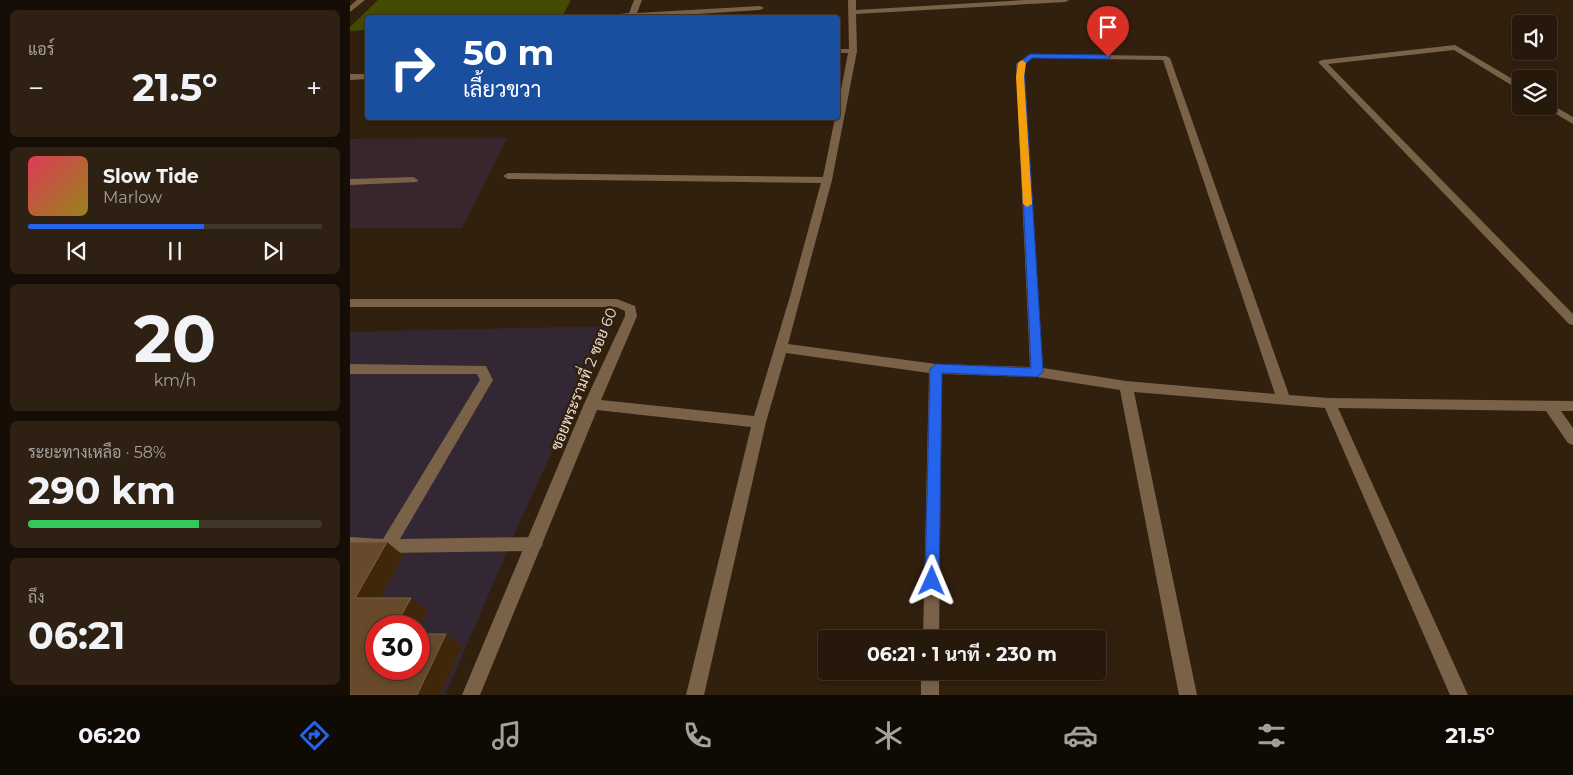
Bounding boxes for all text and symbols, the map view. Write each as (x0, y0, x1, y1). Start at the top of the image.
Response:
pin (1087, 6, 1129, 57)
icon: arrive (1094, 13, 1122, 41)
map controls (1512, 15, 1557, 115)
button: sound (1512, 15, 1557, 60)
text: 50 m (463, 31, 554, 74)
icon: right (380, 35, 445, 100)
text: แอร์ (28, 40, 54, 59)
text: 21.5° (132, 64, 218, 111)
button: layers (1512, 70, 1557, 115)
text: − (28, 71, 44, 105)
text: + (306, 71, 322, 105)
text: เลี้ยวขวา (463, 76, 541, 103)
text: Slow Tide (103, 165, 199, 188)
text: Marlow (103, 188, 162, 207)
icon: previous (63, 237, 91, 265)
icon: pause (161, 237, 189, 265)
icon: next (259, 237, 287, 265)
text: 20 (134, 299, 216, 378)
street label: ซอยพระรามที่ 2 ซอย 60 (542, 303, 621, 453)
text: km/h (154, 371, 196, 390)
text: ระยะทางเหลือ · 58% (28, 443, 166, 462)
text: 290 km (28, 467, 176, 514)
position arrow (905, 554, 957, 606)
text: ถึง (28, 588, 45, 607)
text: 06:21 (28, 612, 125, 659)
speed limit sign: 30 (365, 615, 430, 680)
text: 06:21 · 1 นาที · 230 m (867, 643, 1057, 666)
icon: directions (297, 718, 332, 753)
icon: music (489, 718, 524, 753)
icon: phone (680, 718, 715, 753)
icon: climate (871, 718, 906, 753)
icon: car (1063, 718, 1098, 753)
icon: filters (1254, 718, 1289, 753)
text: 06:20 (78, 722, 141, 749)
text: 21.5° (1445, 722, 1495, 749)

